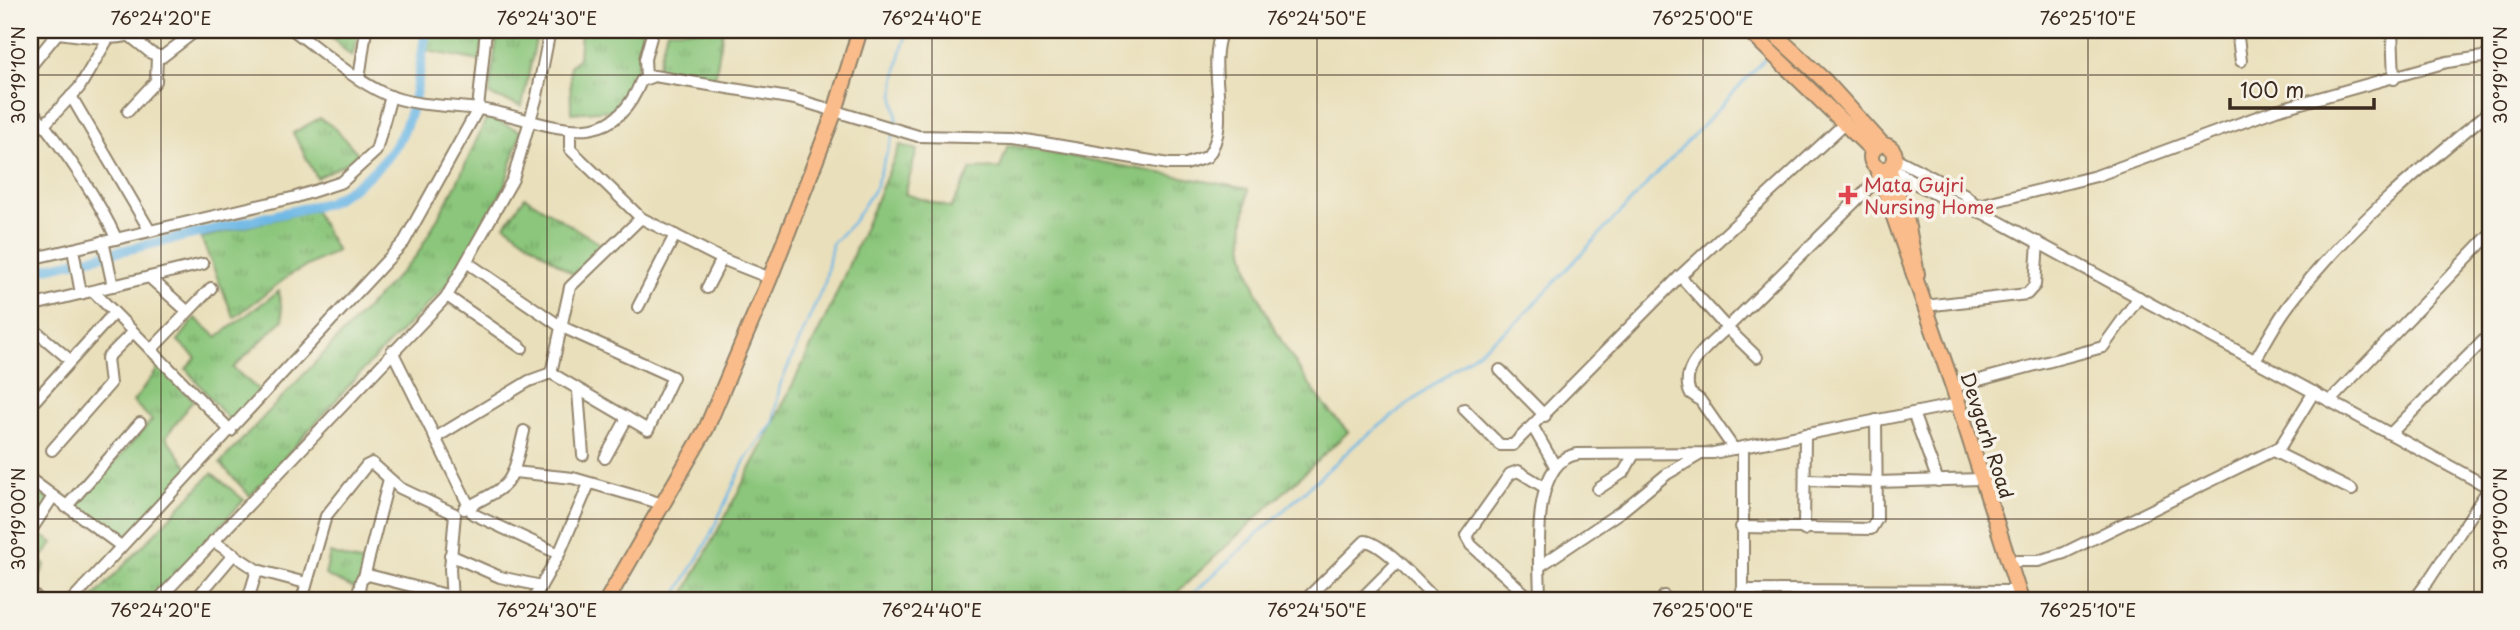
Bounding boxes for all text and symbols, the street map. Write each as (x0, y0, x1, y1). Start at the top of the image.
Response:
text: 76°24'20"E (110, 4, 212, 31)
text: 76°24'30"E (497, 4, 597, 31)
text: 76°24'40"E (882, 4, 982, 31)
text: 76°24'50"E (1267, 4, 1367, 31)
text: 76°25'00"E (1652, 4, 1754, 31)
text: 76°25'10"E (2040, 4, 2136, 31)
text: 30°19'10"N (4, 26, 31, 124)
text: 30°19'10"N (2486, 26, 2513, 124)
scale bar (2230, 66, 2373, 110)
text: 100 m (2240, 73, 2304, 105)
place label: Mata Gujri Nursing Home (1864, 170, 1994, 220)
marker: Mata Gujri Nursing Home (1838, 185, 1858, 205)
street label: Devgarh Road (1954, 368, 2022, 502)
text: 30°19'00"N (4, 467, 31, 571)
text: 30°19'00"N (2486, 467, 2513, 571)
text: 76°24'20"E (110, 596, 212, 623)
text: 76°24'30"E (497, 596, 597, 623)
text: 76°24'40"E (882, 596, 982, 623)
text: 76°24'50"E (1267, 596, 1367, 623)
text: 76°25'00"E (1652, 596, 1754, 623)
text: 76°25'10"E (2040, 596, 2136, 623)

